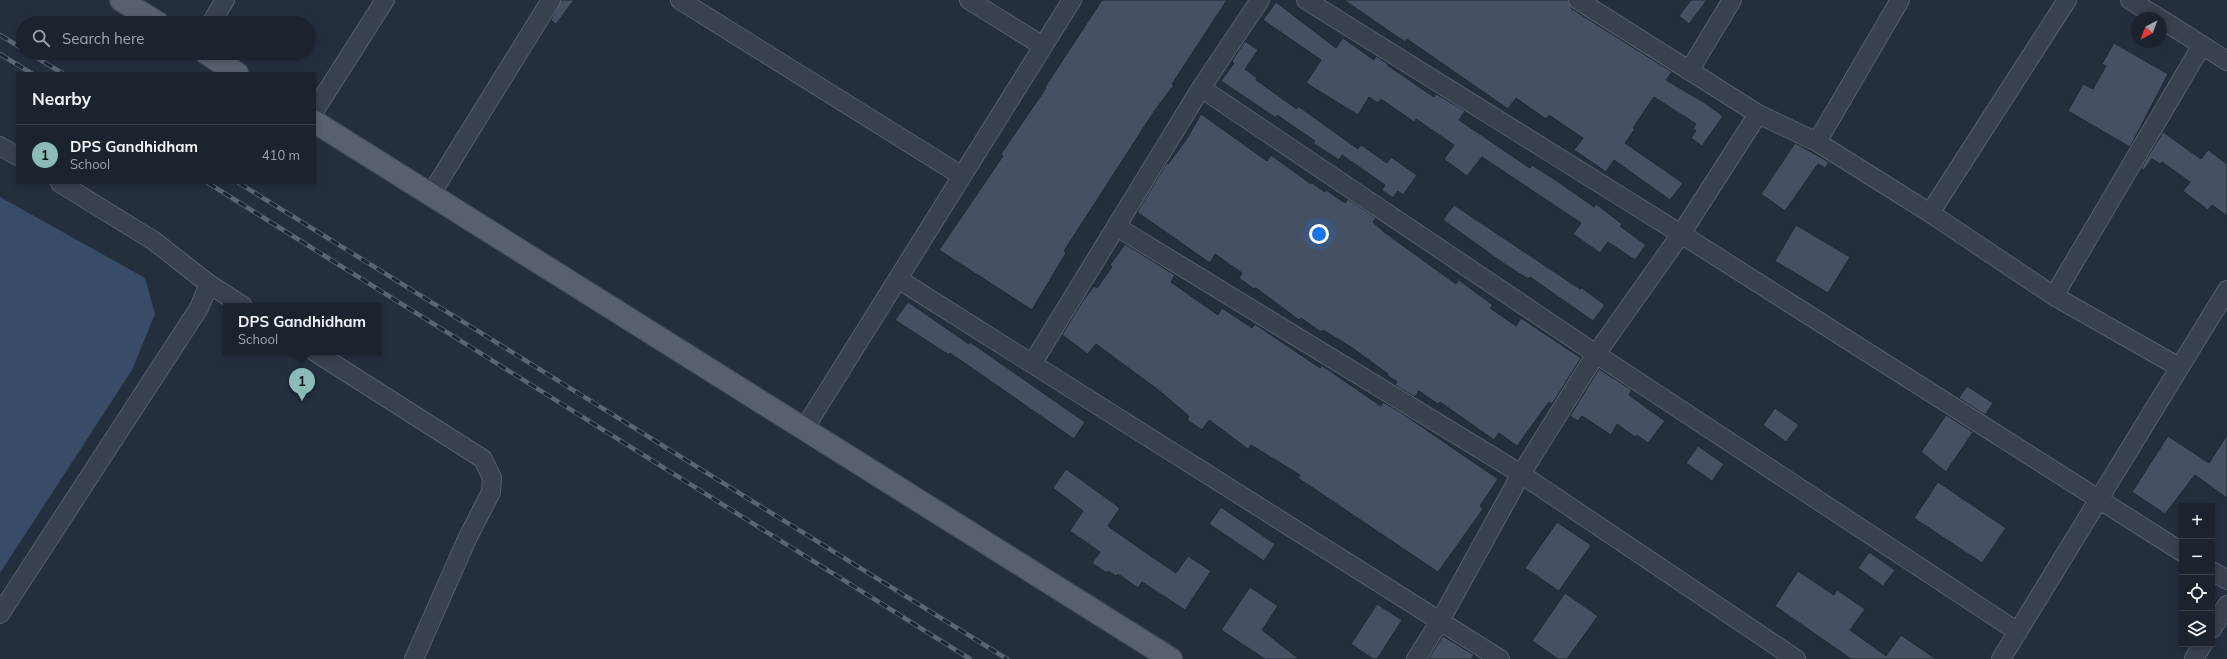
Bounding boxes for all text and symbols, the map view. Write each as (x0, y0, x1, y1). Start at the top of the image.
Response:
north arrow (2131, 12, 2167, 48)
search box (16, 16, 316, 60)
icon: search (30, 27, 52, 49)
text: Search here (62, 29, 144, 48)
text: Nearby (32, 88, 91, 109)
text: DPS Gandhidham (70, 137, 198, 156)
text: 1 (41, 147, 49, 163)
text: 410 m (262, 147, 300, 163)
text: School (70, 156, 110, 172)
your location (1309, 224, 1329, 244)
popup (223, 303, 381, 355)
text: DPS Gandhidham (238, 312, 366, 331)
text: School (238, 331, 278, 347)
pin: 1 (289, 368, 315, 401)
map controls (2179, 503, 2215, 647)
button: + (2179, 503, 2215, 539)
button: − (2179, 539, 2215, 575)
button: locate (2179, 575, 2215, 611)
button: layers (2179, 611, 2215, 647)

